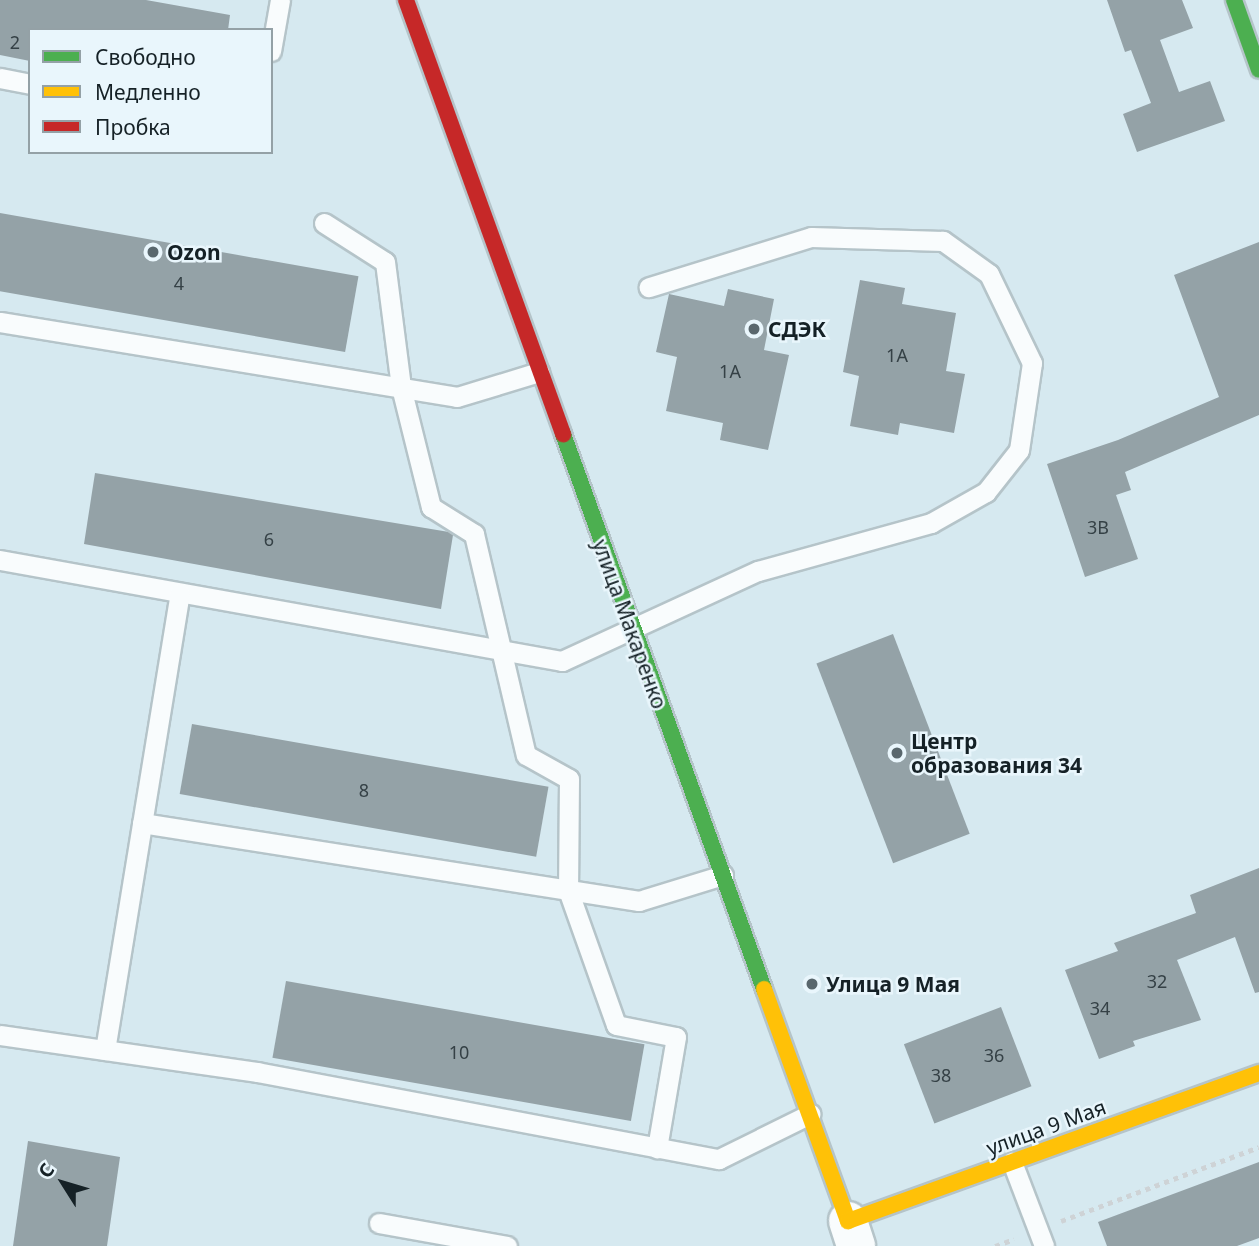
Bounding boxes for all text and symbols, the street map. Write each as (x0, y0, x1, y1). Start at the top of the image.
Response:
legend (28, 28, 273, 154)
house number: 2 (10, 31, 20, 53)
text: Свободно (95, 43, 196, 71)
text: Медленно (95, 78, 201, 106)
text: Пробка (95, 113, 171, 141)
place label: Ozon (167, 239, 221, 265)
marker: Ozon (145, 244, 161, 260)
house number: 4 (174, 272, 184, 294)
place label: СДЭК (768, 316, 826, 342)
marker: СДЭК (746, 321, 762, 337)
house number: 1А (886, 344, 908, 366)
house number: 1А (719, 360, 741, 382)
house number: 3В (1087, 516, 1109, 538)
house number: 6 (264, 528, 274, 550)
street label: улица Макаренко (588, 536, 672, 712)
place label: Центр образования 34 (911, 728, 1082, 778)
marker: Центр образования 34 (889, 745, 905, 761)
house number: 8 (359, 779, 369, 801)
house number: 32 (1147, 970, 1167, 992)
place label: Улица 9 Мая (826, 971, 960, 997)
marker: Улица 9 Мая (804, 976, 820, 992)
house number: 34 (1090, 997, 1110, 1019)
house number: 10 (449, 1041, 469, 1063)
house number: 36 (984, 1044, 1004, 1066)
house number: 38 (931, 1064, 951, 1086)
street label: улица 9 Мая (983, 1094, 1109, 1160)
north arrow (28, 1148, 98, 1218)
text: С (32, 1158, 60, 1183)

